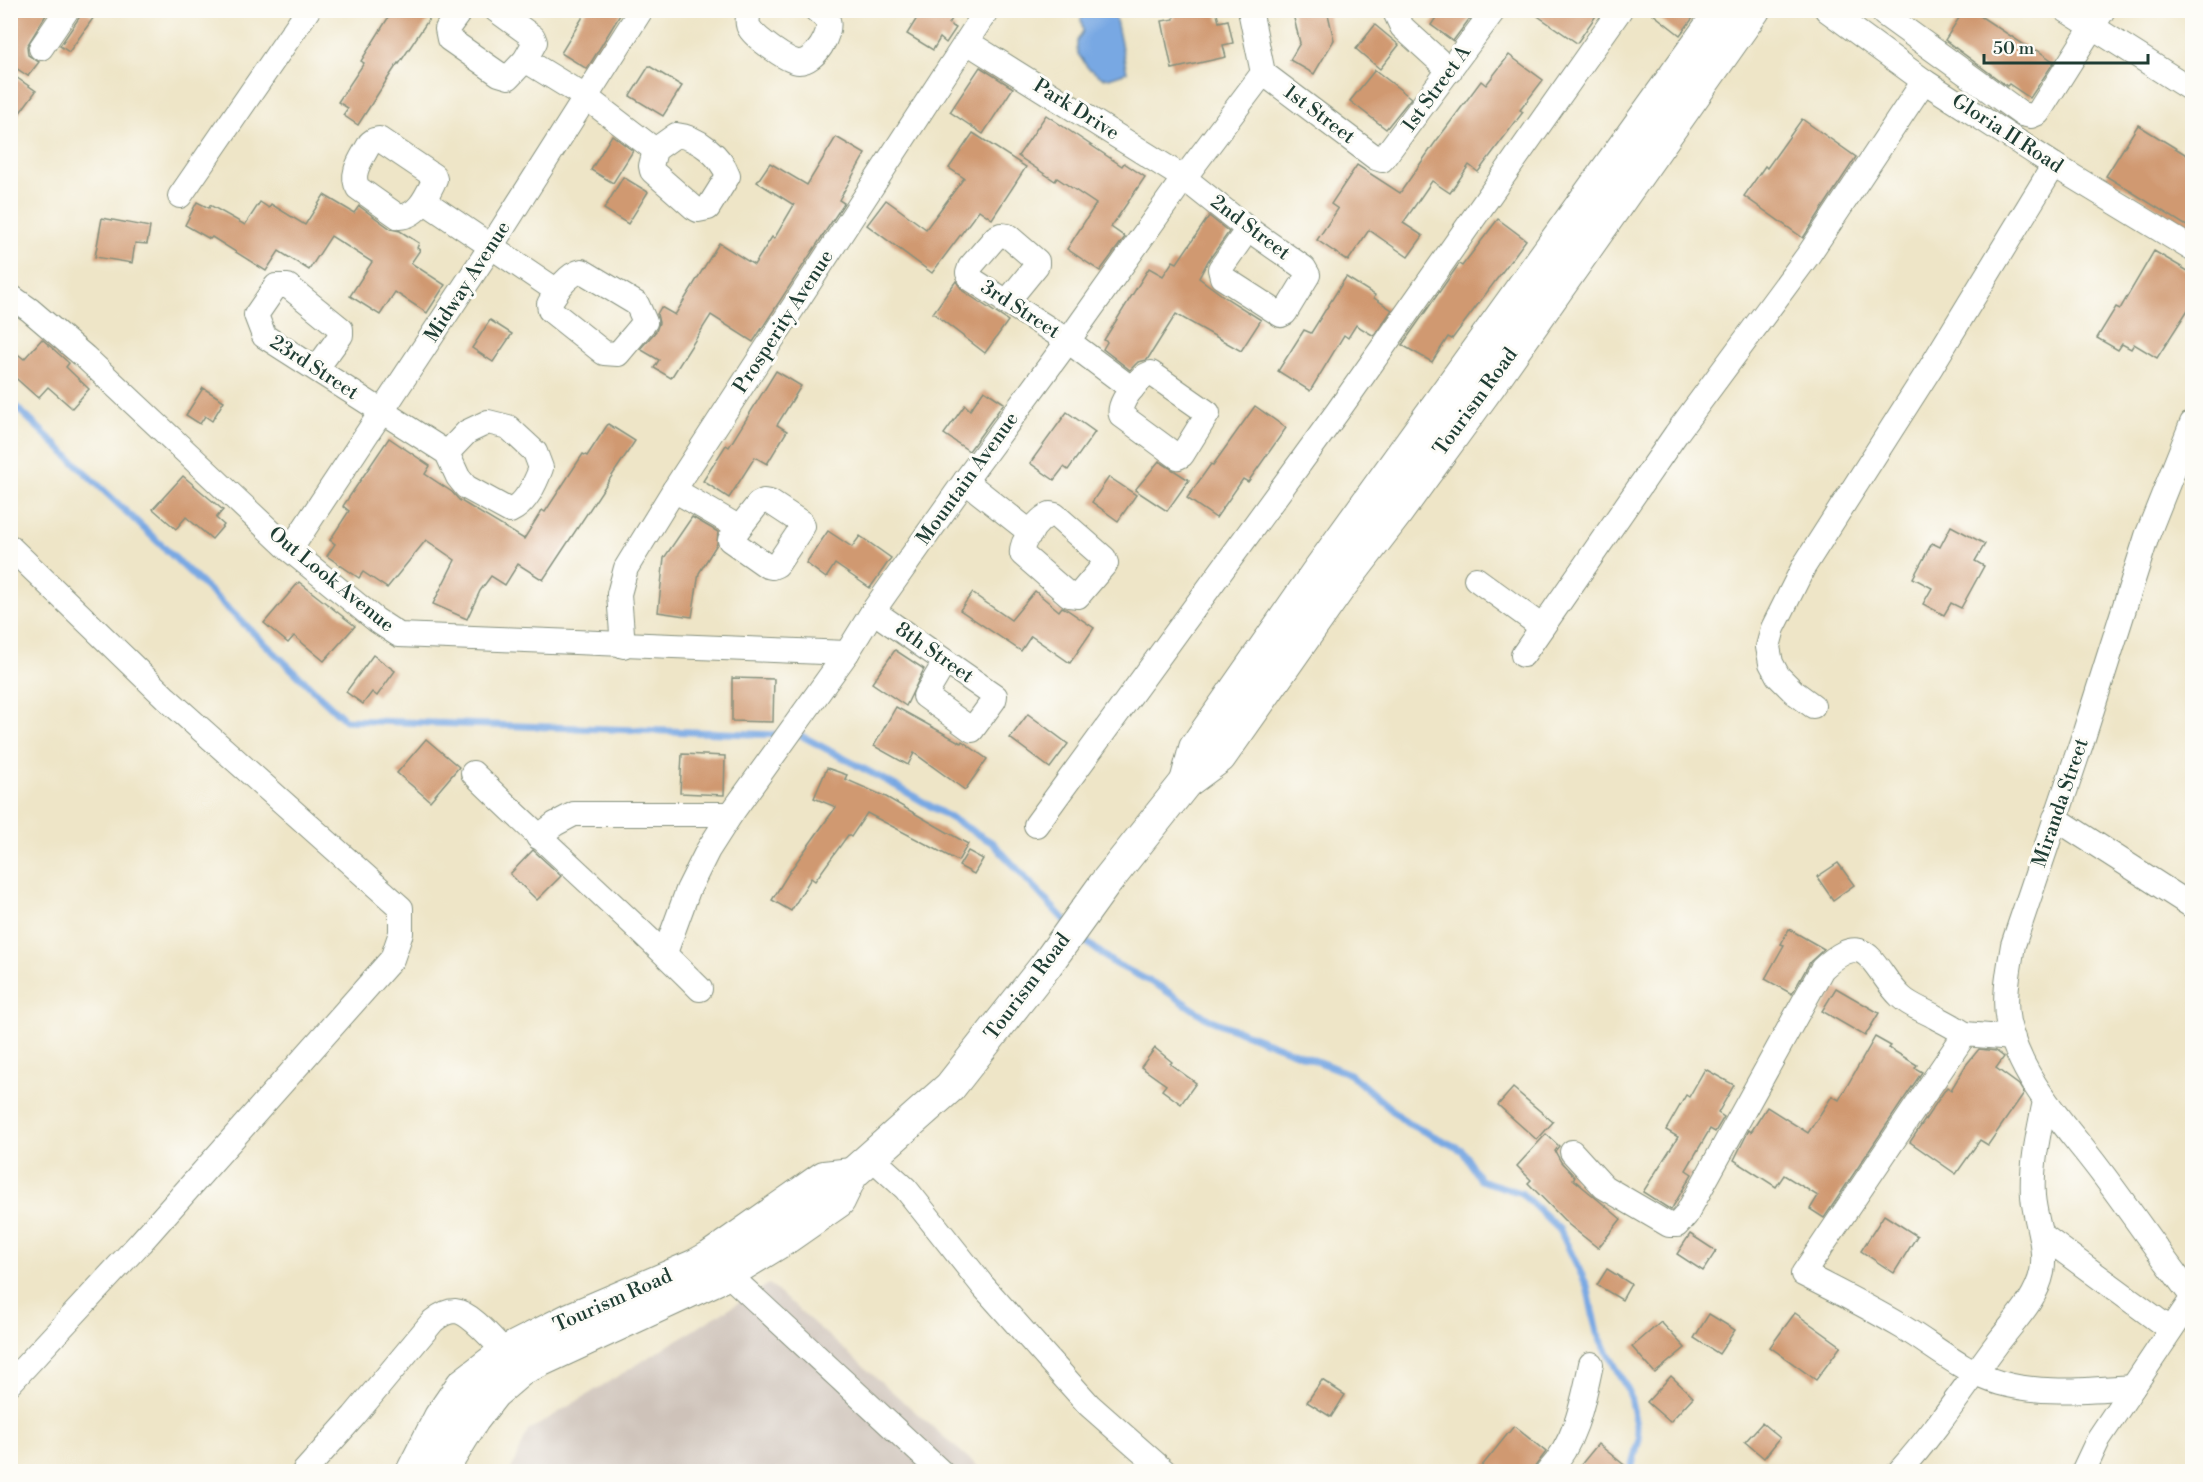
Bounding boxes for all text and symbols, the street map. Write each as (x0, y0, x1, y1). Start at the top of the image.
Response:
scale bar (1984, 27, 2148, 65)
text: 50 m (1993, 37, 2035, 60)
street label: 1st Street A (1397, 40, 1478, 137)
street label: Park Drive (1028, 74, 1124, 146)
street label: 1st Street (1278, 80, 1360, 150)
street label: Gloria II Road (1947, 89, 2068, 180)
street label: 2nd Street (1205, 190, 1295, 266)
street label: Midway Avenue (420, 217, 516, 347)
street label: Prosperity Avenue (728, 246, 840, 398)
street label: 3rd Street (976, 275, 1064, 345)
street label: 23rd Street (265, 330, 363, 406)
street label: Tourism Road (1428, 343, 1524, 461)
street label: Mountain Avenue (911, 408, 1025, 550)
street label: Out Look Avenue (263, 522, 399, 638)
street label: 8th Street (890, 617, 978, 689)
street label: Miranda Street (2027, 735, 2095, 871)
street label: Tourism Road (980, 928, 1077, 1045)
street label: Tourism Road (550, 1263, 677, 1338)

